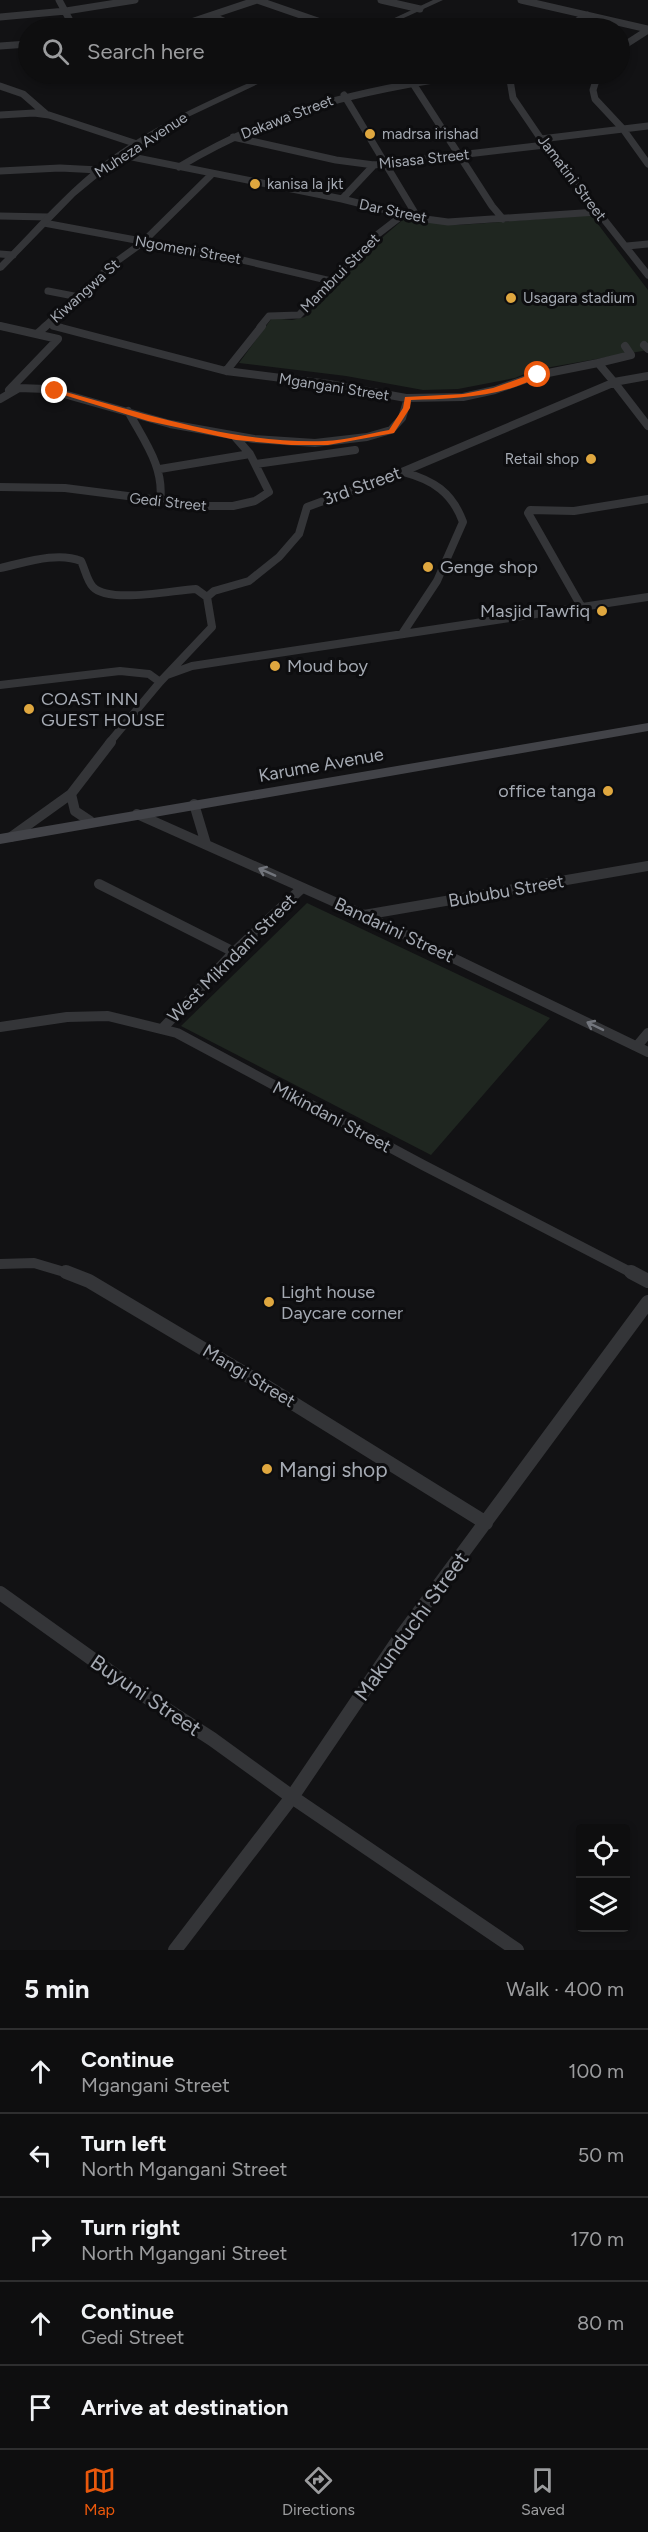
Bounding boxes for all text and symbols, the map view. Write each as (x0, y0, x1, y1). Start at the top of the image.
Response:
search box (18, 18, 630, 84)
icon: search (39, 35, 72, 68)
text: Search here (87, 38, 205, 65)
street label: Dakawa Street (238, 91, 336, 143)
street label: Muheza Avenue (91, 108, 191, 182)
place label: madrsa irishad (382, 125, 478, 143)
marker: madrsa irishad (363, 127, 377, 141)
street label: Jamatini Street (534, 132, 610, 225)
street label: Misasa Street (378, 145, 471, 173)
place label: kanisa la jkt (267, 175, 344, 193)
marker: kanisa la jkt (248, 177, 262, 191)
street label: Dar Street (358, 195, 429, 227)
street label: Mambrui Street (297, 229, 384, 316)
street label: Ngomeni Street (133, 232, 243, 268)
street label: Kiwangwa St (47, 255, 124, 327)
place label: Usagara stadium (523, 289, 635, 307)
marker: Usagara stadium (504, 291, 518, 305)
route start (524, 361, 550, 387)
street label: Mgangani Street (278, 369, 391, 405)
route end (41, 377, 67, 403)
place label: Retail shop (505, 450, 579, 468)
marker: Retail shop (584, 452, 598, 466)
street label: 3rd Street (320, 462, 404, 510)
street label: Gedi Street (128, 489, 208, 515)
place label: Genge shop (440, 556, 538, 578)
marker: Genge shop (421, 560, 435, 574)
place label: Masjid Tawfiq (480, 600, 590, 622)
marker: Masjid Tawfiq (595, 604, 609, 618)
place label: Moud boy (287, 655, 368, 677)
marker: Moud boy (268, 659, 282, 673)
place label: COAST INN GUEST HOUSE (41, 688, 165, 731)
marker: COAST INN GUEST HOUSE (22, 702, 36, 716)
street label: Karume Avenue (257, 743, 385, 787)
place label: office tanga (498, 780, 596, 802)
marker: office tanga (601, 784, 615, 798)
one-way arrow (258, 866, 276, 877)
street label: Bububu Street (446, 870, 566, 912)
street label: West Mikndani Street (163, 889, 301, 1027)
street label: Bandarini Street (331, 893, 457, 967)
one-way arrow (587, 1020, 605, 1032)
street label: Mikindani Street (269, 1077, 395, 1158)
place label: Light house Daycare corner (281, 1281, 403, 1324)
marker: Light house Daycare corner (262, 1295, 276, 1309)
street label: Mangi Street (199, 1340, 299, 1412)
place label: Mangi shop (279, 1457, 388, 1482)
marker: Mangi shop (260, 1462, 274, 1476)
street label: Makunduchi Street (349, 1547, 473, 1705)
street label: Buyuni Street (86, 1649, 206, 1741)
map controls (576, 1824, 630, 1932)
button: locate (576, 1824, 630, 1878)
button: layers (576, 1878, 630, 1932)
text: 5 min (24, 1973, 90, 2005)
text: Walk · 400 m (506, 1977, 624, 2001)
text: Continue (81, 2046, 174, 2073)
icon: ahead (24, 2055, 57, 2088)
text: 100 m (568, 2059, 624, 2083)
text: Mgangani Street (81, 2073, 230, 2097)
text: Turn left (81, 2130, 167, 2157)
icon: left (24, 2139, 57, 2172)
text: 50 m (578, 2143, 624, 2167)
text: North Mgangani Street (81, 2157, 287, 2181)
text: Turn right (81, 2214, 180, 2241)
icon: right (24, 2223, 57, 2256)
text: 170 m (570, 2227, 624, 2251)
text: North Mgangani Street (81, 2241, 287, 2265)
text: Continue (81, 2298, 174, 2325)
icon: ahead (24, 2307, 57, 2340)
text: 80 m (577, 2311, 624, 2335)
text: Gedi Street (81, 2325, 184, 2349)
icon: arrive (24, 2391, 57, 2424)
text: Arrive at destination (81, 2394, 289, 2421)
tab: Map (83, 2464, 116, 2519)
tab: Directions (282, 2464, 355, 2519)
tab: Saved (521, 2464, 565, 2519)

